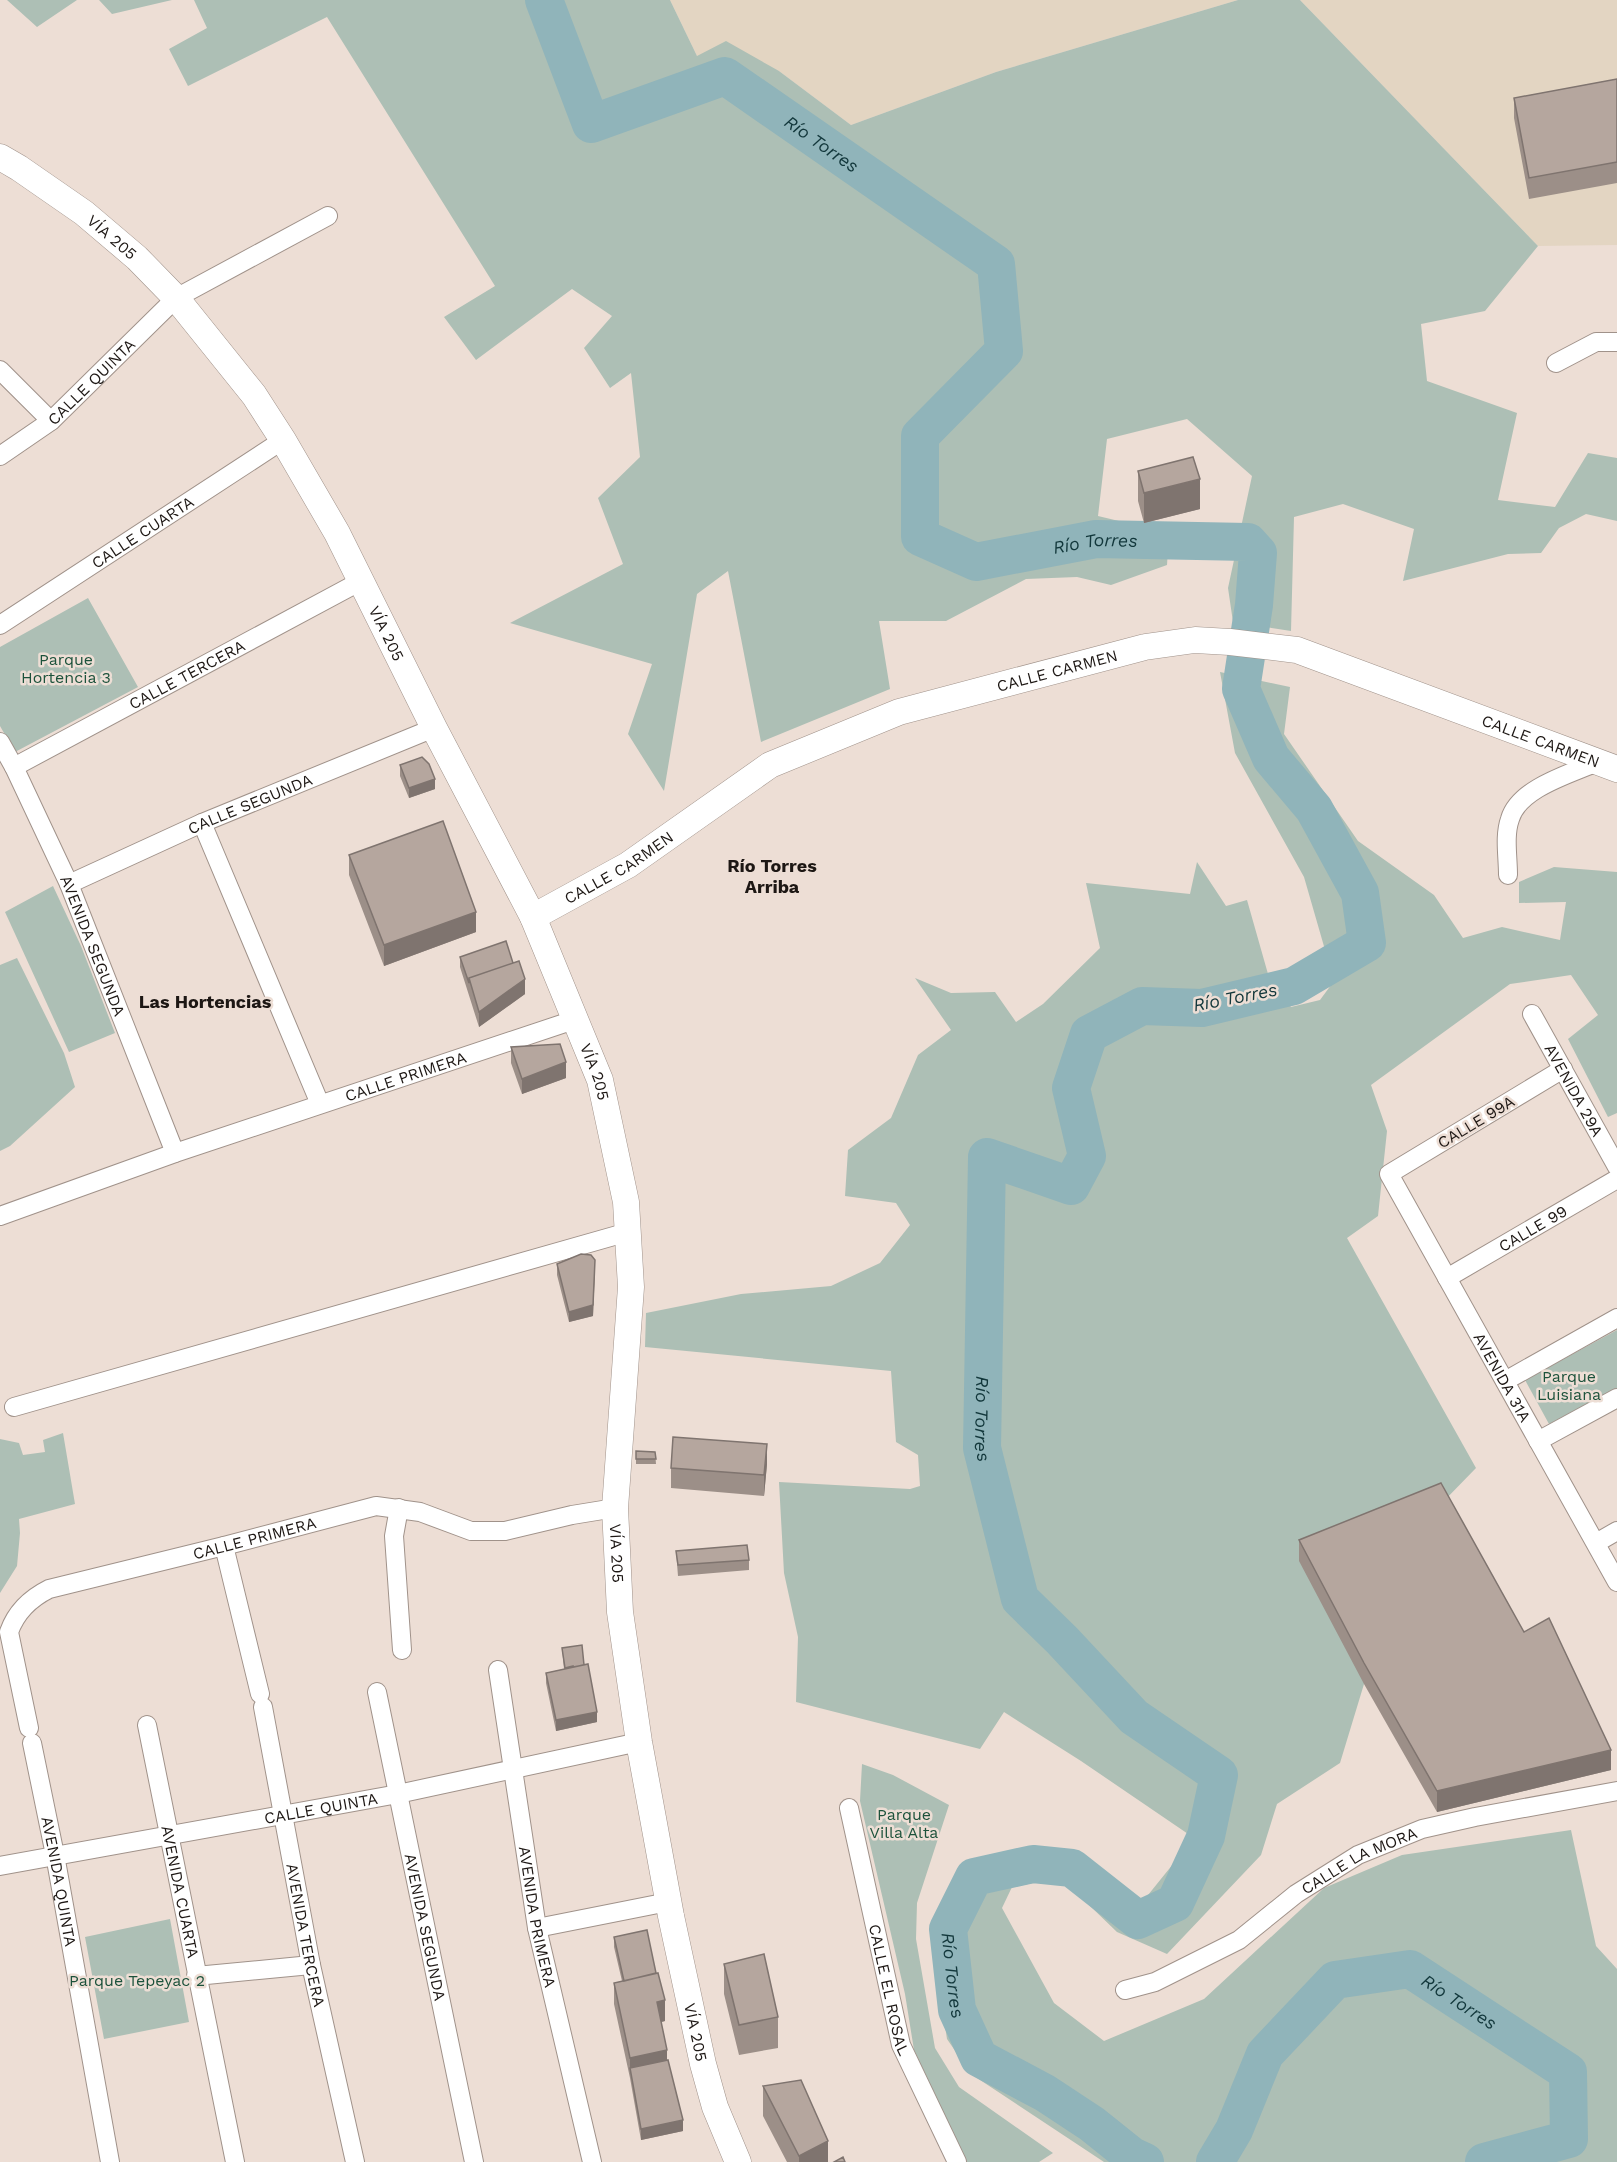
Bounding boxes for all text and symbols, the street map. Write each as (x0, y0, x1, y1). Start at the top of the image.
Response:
water label: Río Torres (781, 110, 863, 176)
street label: VÍA 205 (84, 211, 141, 263)
street label: CALLE QUINTA (43, 334, 139, 429)
street label: CALLE CUARTA (88, 491, 197, 572)
water label: Río Torres (1051, 528, 1138, 558)
street label: VÍA 205 (365, 603, 409, 664)
street label: CALLE TERCERA (126, 635, 248, 713)
street label: CALLE CARMEN (995, 645, 1120, 695)
park label: Parque Hortencia 3 (21, 650, 111, 687)
street label: CALLE CARMEN (1479, 710, 1602, 771)
street label: CALLE SEGUNDA (185, 769, 315, 838)
street label: CALLE CARMEN (561, 827, 677, 908)
district label: Río Torres Arriba (727, 855, 817, 897)
street label: AVENIDA SEGUNDA (57, 872, 130, 1019)
water label: Río Torres (1191, 979, 1279, 1015)
district label: Las Hortencias (139, 991, 272, 1012)
street label: VÍA 205 (576, 1040, 614, 1102)
street label: AVENIDA 29A (1541, 1040, 1608, 1140)
street label: CALLE PRIMERA (342, 1047, 469, 1105)
street label: CALLE 99A (1434, 1091, 1518, 1152)
street label: CALLE 99 (1495, 1201, 1570, 1256)
street label: AVENIDA 31A (1470, 1329, 1535, 1426)
park label: Parque Luisiana (1537, 1367, 1601, 1404)
water label: Río Torres (971, 1376, 995, 1463)
street label: CALLE PRIMERA (191, 1513, 318, 1563)
street label: VÍA 205 (606, 1523, 628, 1583)
street label: CALLE QUINTA (263, 1788, 379, 1828)
park label: Parque Villa Alta (870, 1805, 938, 1842)
street label: AVENIDA QUINTA (38, 1815, 81, 1948)
street label: CALLE LA MORA (1297, 1822, 1420, 1898)
street label: AVENIDA CUARTA (158, 1824, 203, 1960)
street label: AVENIDA PRIMERA (515, 1845, 560, 1990)
street label: AVENIDA SEGUNDA (401, 1852, 450, 2003)
street label: AVENIDA TERCERA (283, 1862, 330, 2009)
street label: CALLE EL ROSAL (865, 1922, 914, 2059)
water label: Río Torres (938, 1931, 970, 2021)
water label: Río Torres (1418, 1969, 1501, 2033)
park label: Parque Tepeyac 2 (69, 1971, 205, 1990)
street label: VÍA 205 (681, 2001, 712, 2063)

